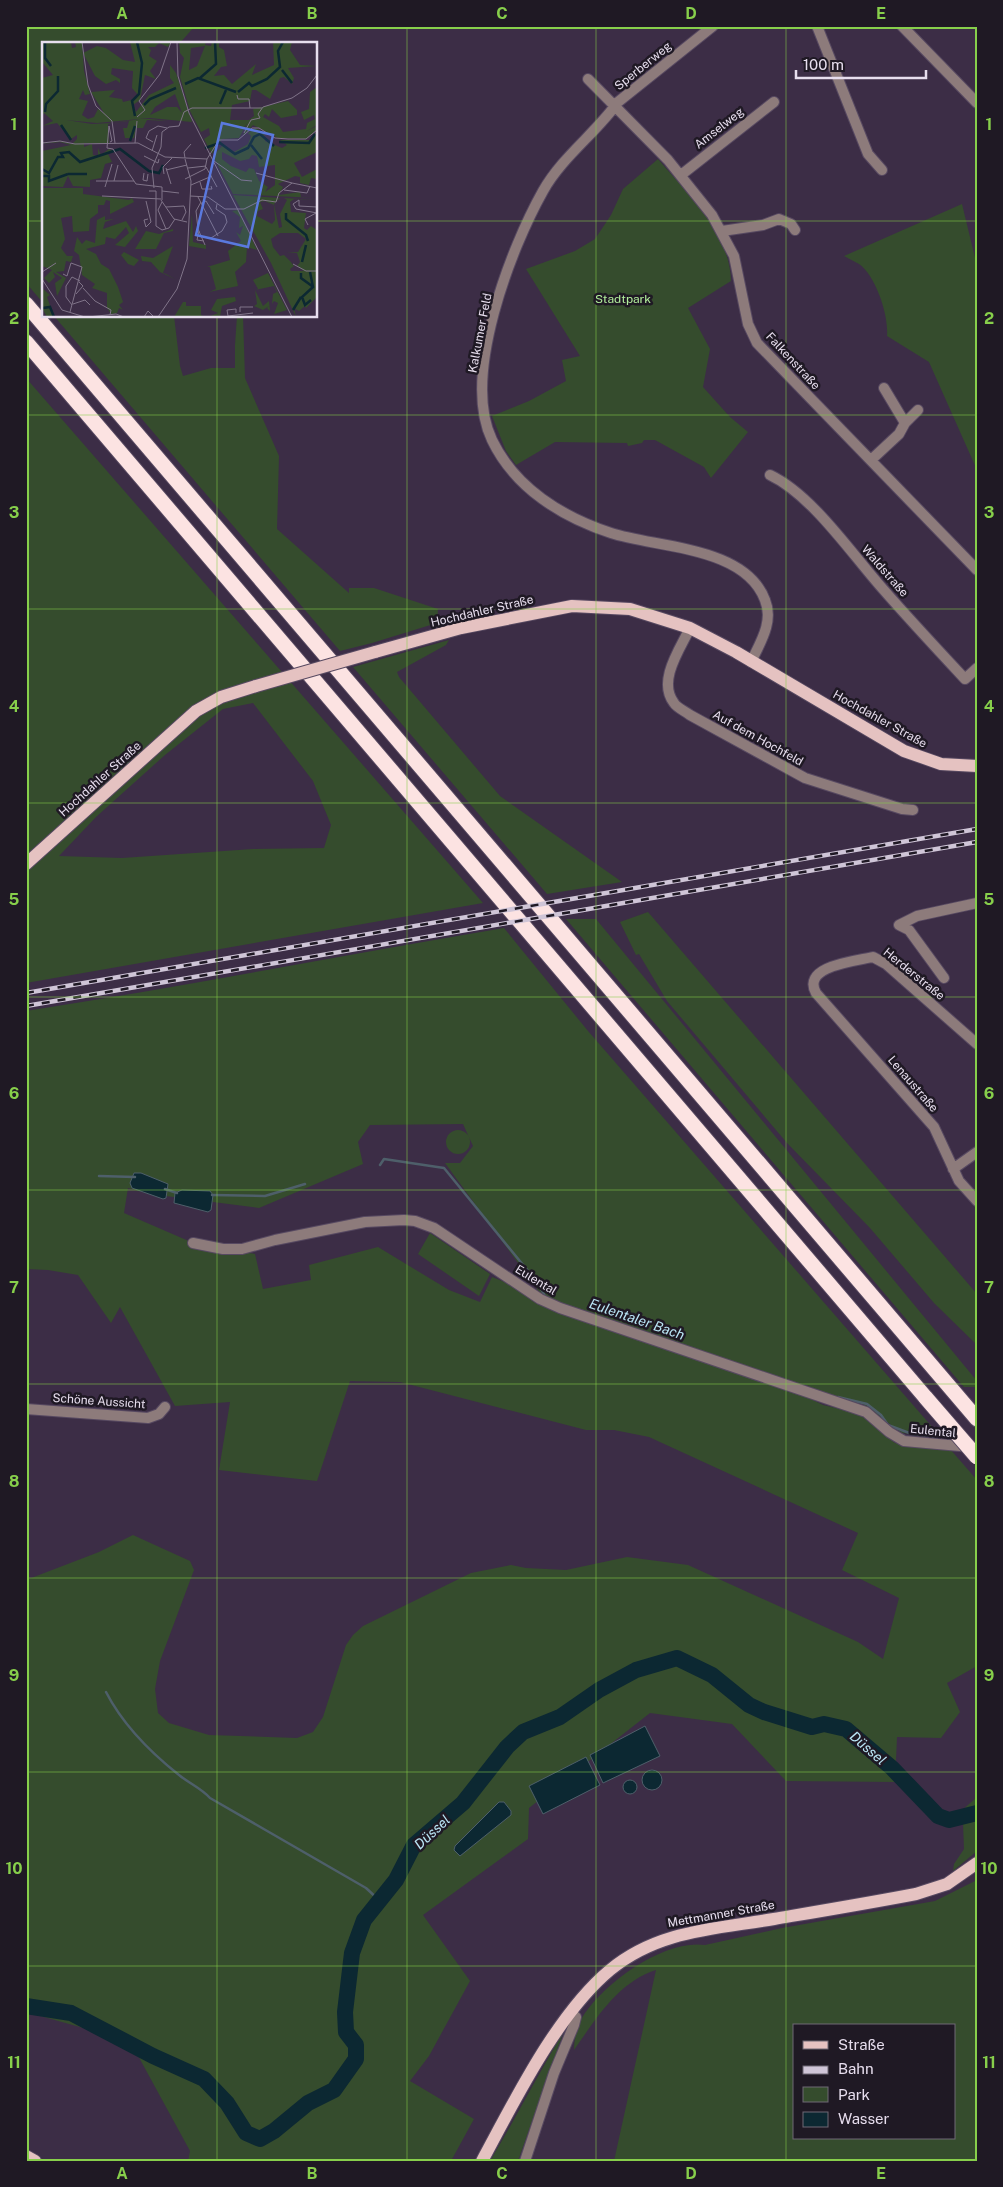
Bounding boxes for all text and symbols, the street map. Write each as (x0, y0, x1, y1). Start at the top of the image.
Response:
text: A (116, 4, 128, 23)
text: B (307, 4, 318, 23)
text: C (496, 4, 508, 23)
text: D (685, 4, 697, 23)
text: E (876, 4, 886, 23)
street label: Sperberweg (612, 39, 674, 93)
inset map (42, 42, 318, 318)
scale bar (796, 48, 926, 80)
text: 100 m (803, 56, 844, 73)
street label: Amselweg (692, 104, 746, 152)
text: 1 (11, 115, 17, 134)
text: 1 (986, 115, 992, 134)
street label: Kalkumer Feld (465, 292, 495, 374)
park label: Stadtpark (595, 292, 651, 306)
text: 2 (9, 309, 19, 328)
text: 2 (984, 309, 994, 328)
street label: Falkenstraße (763, 330, 823, 393)
text: 3 (9, 503, 19, 522)
text: 3 (984, 503, 994, 522)
street label: Waldstraße (859, 542, 911, 600)
street label: Hochdahler Straße (429, 592, 535, 630)
street label: Hochdahler Straße (831, 687, 930, 751)
text: 4 (9, 697, 20, 716)
text: 4 (984, 697, 995, 716)
street label: Auf dem Hochfeld (710, 707, 806, 769)
street label: Hochdahler Straße (56, 738, 144, 819)
text: 5 (9, 890, 20, 909)
text: 5 (984, 890, 995, 909)
street label: Herderstraße (881, 945, 948, 1003)
street label: Lenaustraße (885, 1053, 941, 1115)
text: 6 (9, 1084, 19, 1103)
text: 6 (984, 1084, 994, 1103)
street label: Eulental (513, 1262, 560, 1298)
text: 7 (9, 1278, 19, 1297)
text: 7 (984, 1278, 994, 1297)
water label: Eulentaler Bach (587, 1295, 687, 1343)
street label: Schöne Aussicht (52, 1391, 146, 1411)
street label: Eulental (909, 1422, 957, 1440)
text: 8 (9, 1472, 20, 1491)
text: 8 (984, 1472, 995, 1491)
text: 9 (9, 1666, 19, 1685)
text: 9 (984, 1666, 994, 1685)
water label: Düssel (847, 1728, 889, 1768)
water label: Düssel (411, 1812, 453, 1852)
text: 10 (5, 1859, 23, 1878)
text: 10 (980, 1859, 998, 1878)
street label: Mettmanner Straße (666, 1898, 776, 1930)
legend (793, 2024, 956, 2140)
text: Straße (838, 2036, 885, 2053)
text: 11 (7, 2053, 21, 2072)
text: 11 (982, 2053, 996, 2072)
text: Bahn (838, 2060, 874, 2077)
text: Park (838, 2086, 870, 2103)
text: Wasser (838, 2110, 890, 2127)
text: A (116, 2164, 128, 2183)
text: B (307, 2164, 318, 2183)
text: C (496, 2164, 508, 2183)
text: D (685, 2164, 697, 2183)
text: E (876, 2164, 886, 2183)

